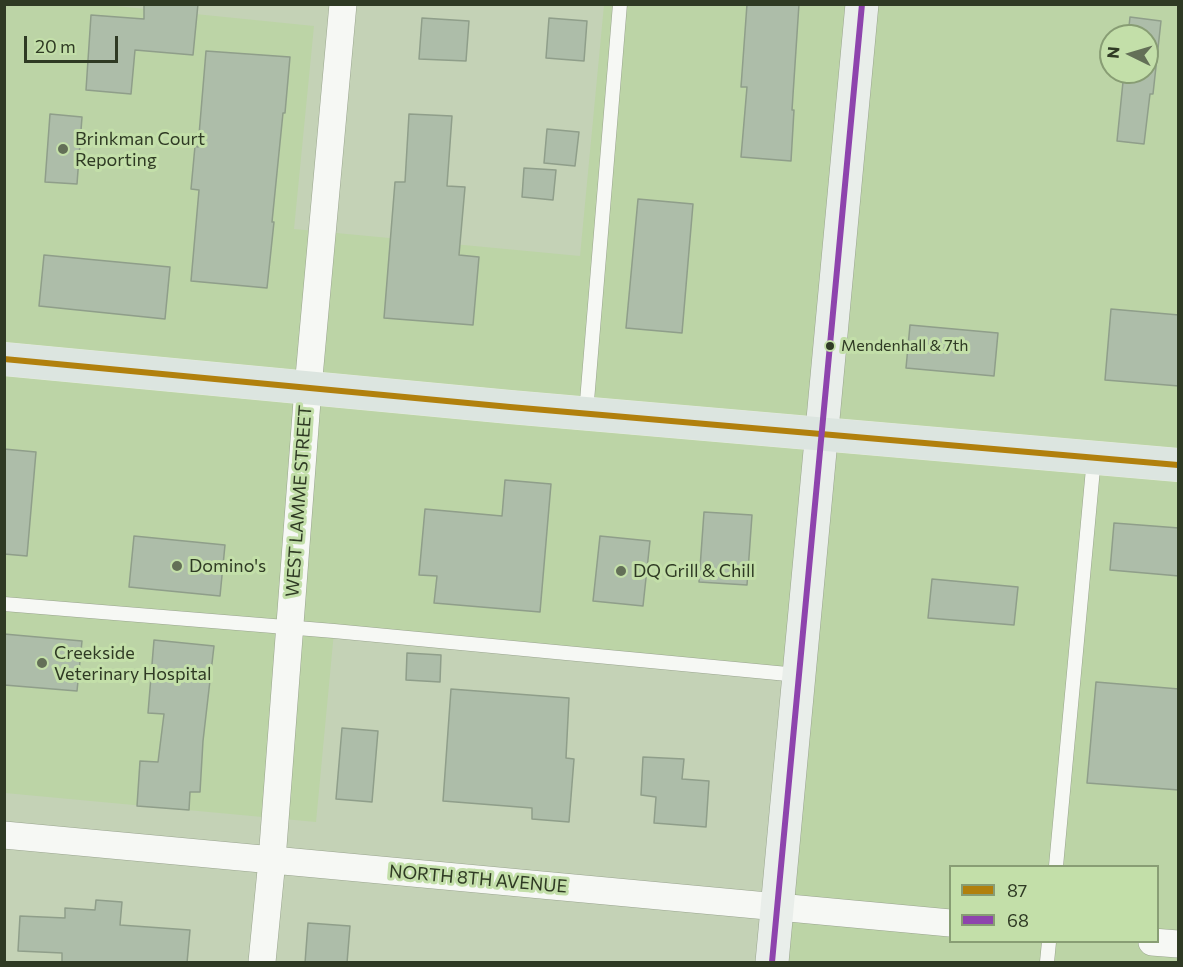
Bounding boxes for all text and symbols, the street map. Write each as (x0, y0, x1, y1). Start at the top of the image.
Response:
scale bar (27, 24, 122, 62)
north arrow (1099, 24, 1159, 84)
text: 20 m (35, 35, 76, 57)
text: N (1103, 46, 1123, 59)
place label: Brinkman Court Reporting (75, 128, 205, 170)
marker: Brinkman Court Reporting (56, 142, 70, 156)
place label: Mendenhall & 7th (841, 336, 968, 356)
marker: Mendenhall & 7th (824, 340, 836, 352)
street label: WEST LAMME STREET (282, 404, 316, 598)
place label: Domino's (189, 555, 266, 577)
marker: Domino's (170, 559, 184, 573)
place label: DQ Grill & Chill (633, 560, 755, 582)
marker: DQ Grill & Chill (614, 564, 628, 578)
place label: Creekside Veterinary Hospital (54, 642, 212, 684)
marker: Creekside Veterinary Hospital (35, 656, 49, 670)
street label: NORTH 8TH AVENUE (388, 860, 568, 898)
legend (949, 865, 1159, 943)
text: 87 (1007, 879, 1027, 901)
text: 68 (1007, 909, 1029, 931)

